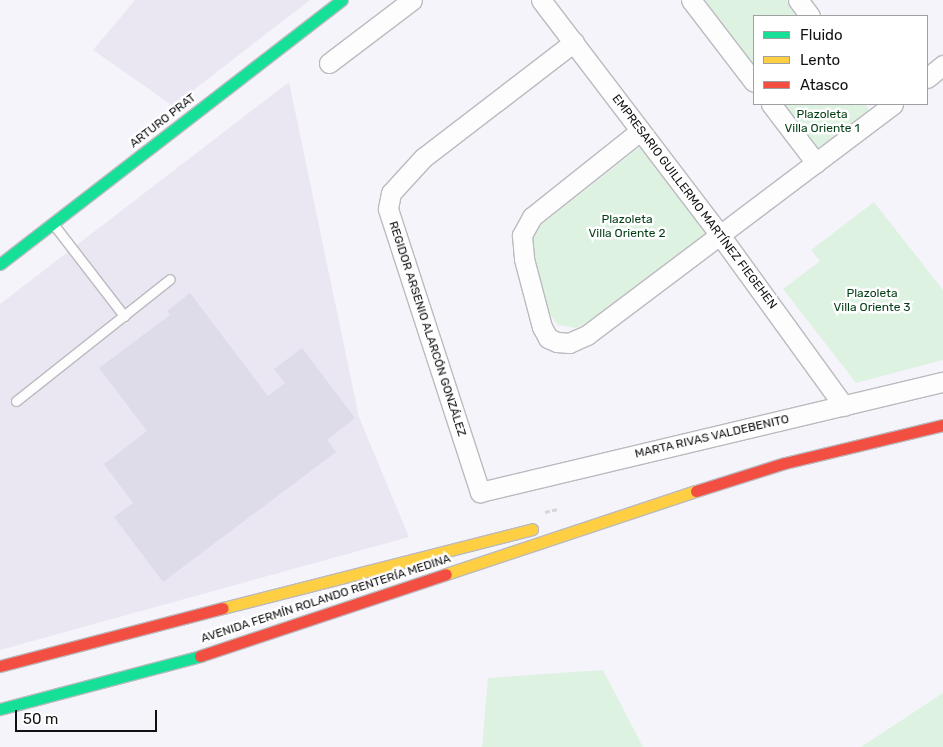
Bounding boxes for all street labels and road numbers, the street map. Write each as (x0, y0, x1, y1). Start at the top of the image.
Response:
street label: ARTURO PRAT (127, 91, 199, 151)
street label: EMPRESARIO GUILLERMO MARTÍNEZ FIEGEHEN (609, 92, 779, 312)
street label: REGIDOR ARSENIO ALARCÓN GONZÁLEZ (385, 219, 469, 439)
street label: MARTA RIVAS VALDEBENITO (633, 412, 791, 462)
street label: AVENIDA FERMÍN ROLANDO RENTERÍA MEDINA (199, 552, 453, 646)

